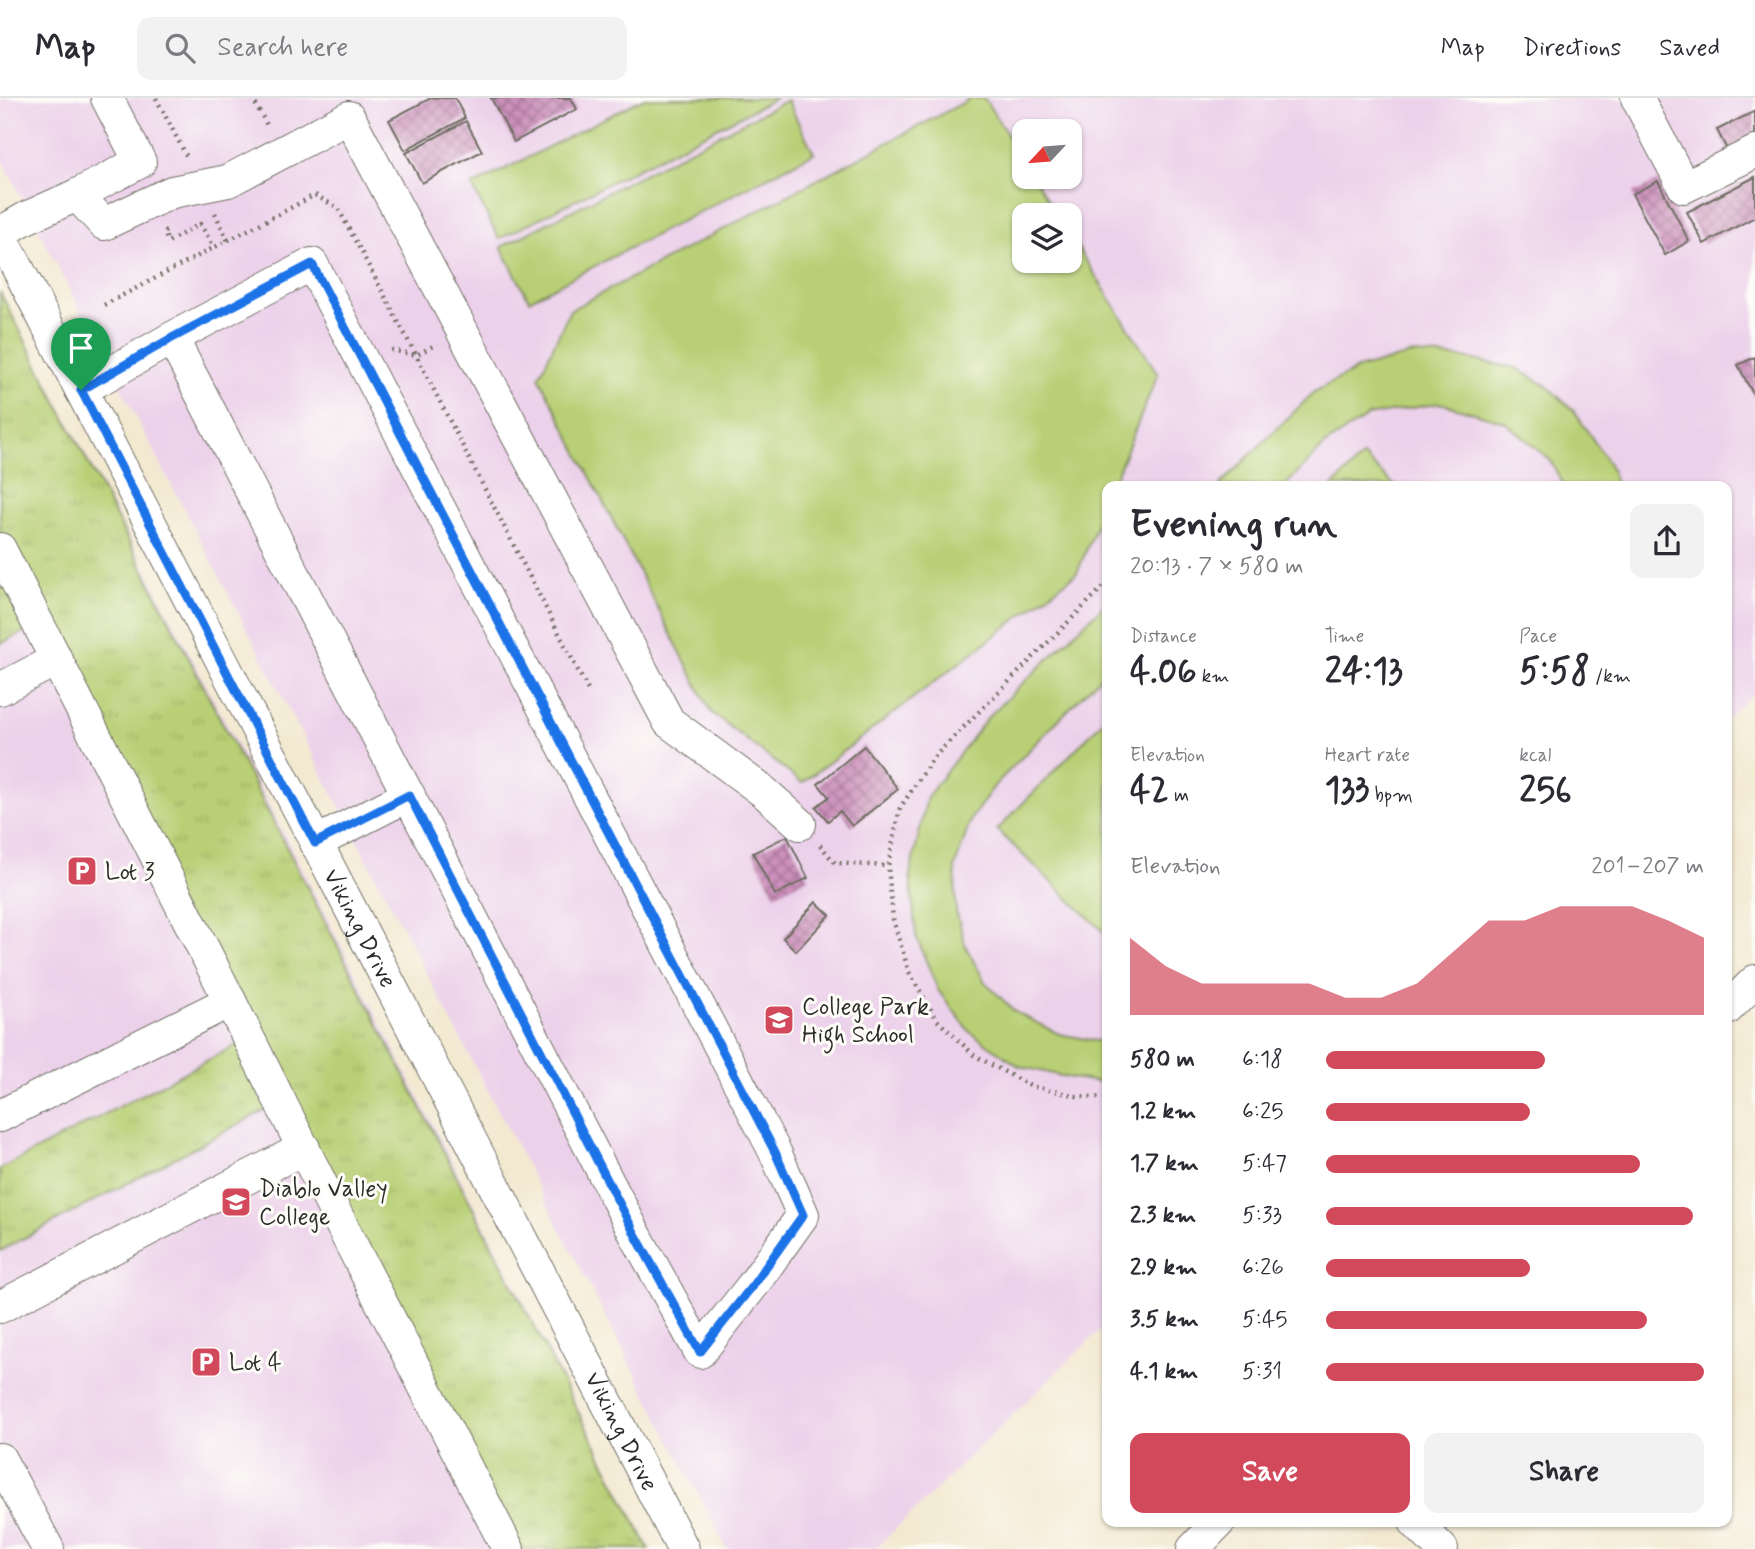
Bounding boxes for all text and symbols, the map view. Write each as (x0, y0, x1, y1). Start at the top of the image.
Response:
search box (137, 17, 627, 80)
text: Map (35, 26, 95, 70)
icon: search (161, 29, 199, 67)
text: Search here (217, 31, 348, 65)
text: Map (1441, 33, 1485, 64)
text: Directions (1523, 33, 1621, 64)
text: Saved (1659, 33, 1720, 64)
north arrow (1012, 119, 1082, 189)
map controls (1012, 119, 1082, 273)
button: layers (1012, 203, 1082, 273)
pin (51, 318, 111, 390)
icon: arrive (62, 329, 100, 367)
text: Evening run (1130, 501, 1337, 550)
button: share (1630, 504, 1704, 578)
text: 20:13 · 7 × 580 m (1130, 552, 1303, 582)
text: Distance (1130, 624, 1197, 649)
text: Time (1325, 624, 1364, 649)
text: Pace (1519, 624, 1557, 649)
text: 4.06 (1130, 649, 1197, 695)
text: 24:13 (1325, 649, 1403, 695)
text: 5:58 (1519, 649, 1590, 695)
text: km (1197, 664, 1229, 689)
text: /km (1590, 664, 1631, 689)
text: Elevation (1130, 743, 1205, 768)
text: Heart rate (1325, 743, 1410, 768)
text: kcal (1519, 743, 1551, 768)
text: 42 (1130, 768, 1169, 814)
text: 133 (1325, 768, 1369, 814)
text: 256 (1519, 768, 1572, 814)
text: m (1169, 783, 1189, 808)
text: bpm (1369, 783, 1413, 808)
text: Elevation (1130, 852, 1221, 882)
text: 201–207 m (1591, 852, 1704, 882)
parking icon: Lot 3 (65, 854, 99, 888)
place label: Lot 3 (105, 857, 155, 888)
street label: Viking Drive (315, 864, 403, 994)
place label: College Park High School (802, 992, 929, 1054)
school or university icon: College Park High School (762, 1003, 796, 1037)
text: 580 m (1130, 1045, 1195, 1075)
text: 6:18 (1242, 1045, 1283, 1075)
text: 1.2 km (1130, 1097, 1196, 1127)
text: 6:25 (1242, 1097, 1283, 1127)
text: 1.7 km (1130, 1149, 1199, 1179)
text: 5:47 (1242, 1149, 1287, 1179)
place label: Diablo Valley College (259, 1174, 388, 1233)
school or university icon: Diablo Valley College (219, 1185, 253, 1219)
text: 2.3 km (1130, 1201, 1196, 1231)
text: 5:33 (1242, 1201, 1282, 1231)
text: 2.9 km (1130, 1253, 1197, 1283)
text: 6:26 (1242, 1253, 1284, 1283)
text: 3.5 km (1130, 1305, 1199, 1335)
text: 5:45 (1242, 1305, 1288, 1335)
parking icon: Lot 4 (189, 1345, 223, 1379)
place label: Lot 4 (229, 1348, 282, 1379)
text: 4.1 km (1130, 1357, 1198, 1387)
text: 5:31 (1242, 1357, 1282, 1387)
street label: Viking Drive (577, 1367, 664, 1497)
button: Save (1130, 1433, 1410, 1513)
button: Share (1424, 1433, 1704, 1513)

